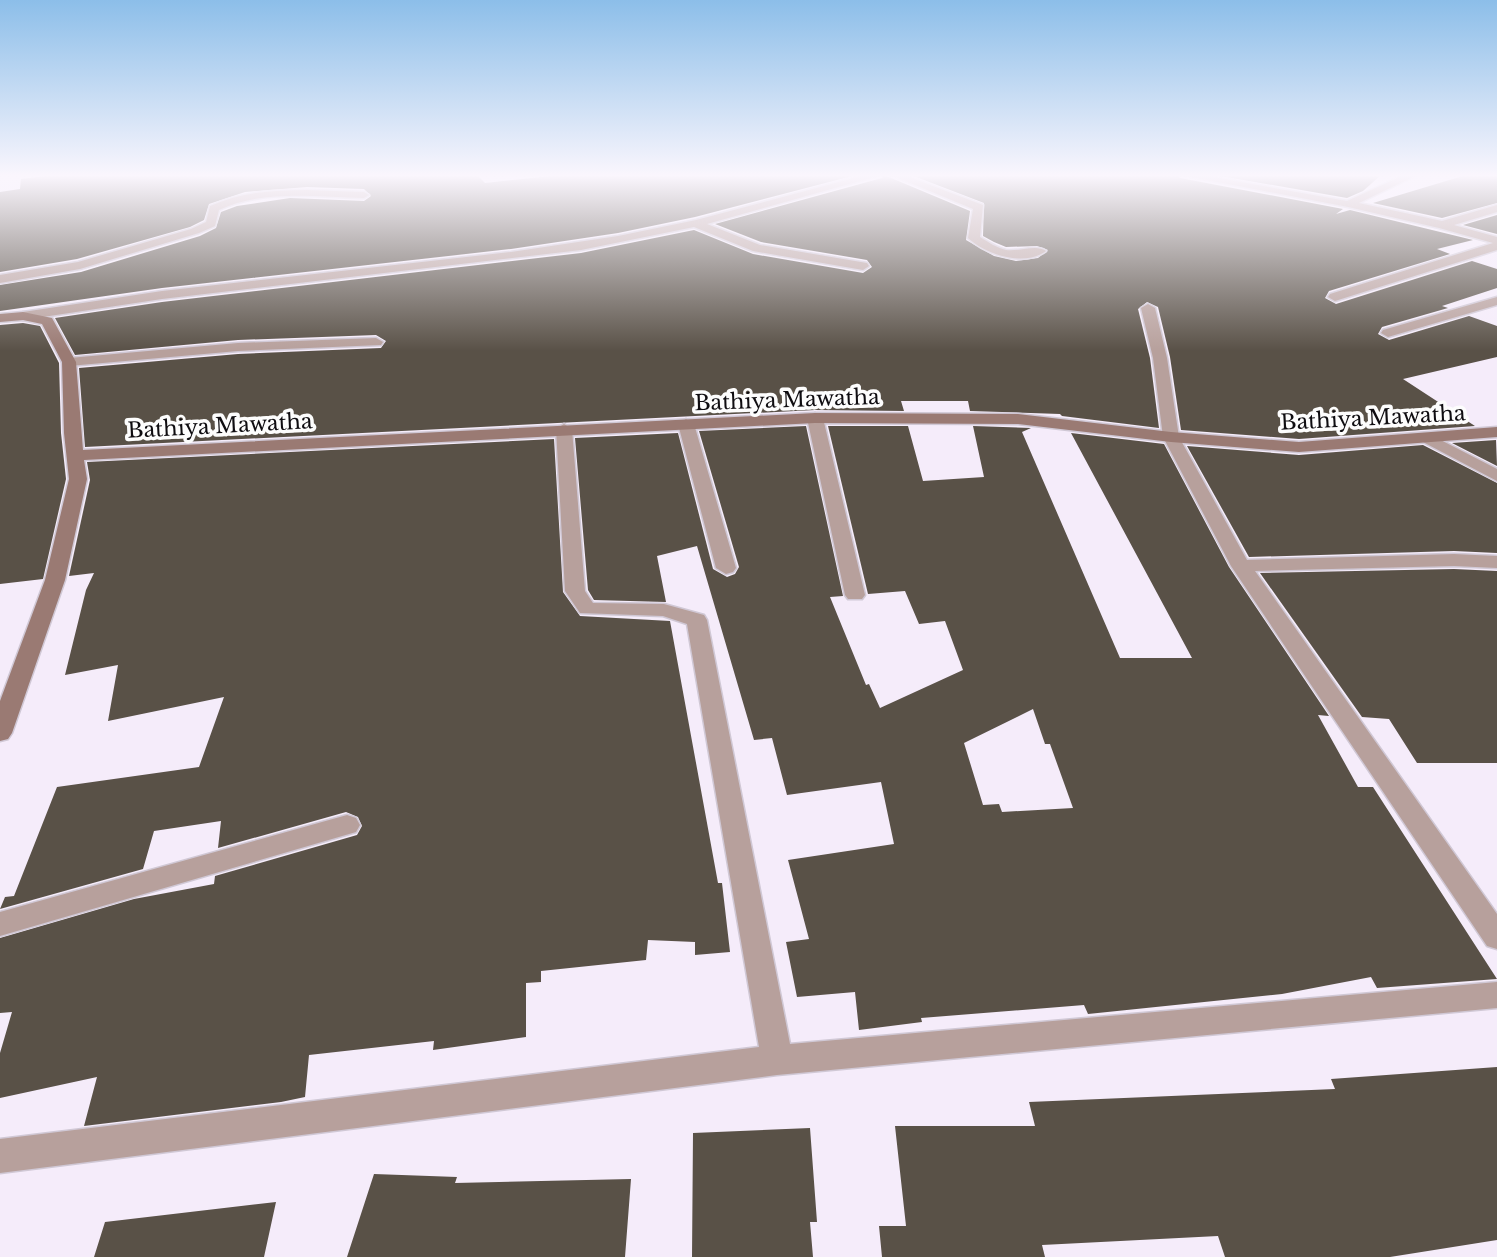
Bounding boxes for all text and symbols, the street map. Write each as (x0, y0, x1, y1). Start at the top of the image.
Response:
street label: Bathiya Mawatha (694, 384, 880, 416)
street label: Bathiya Mawatha (1280, 400, 1467, 436)
street label: Bathiya Mawatha (127, 408, 314, 444)

